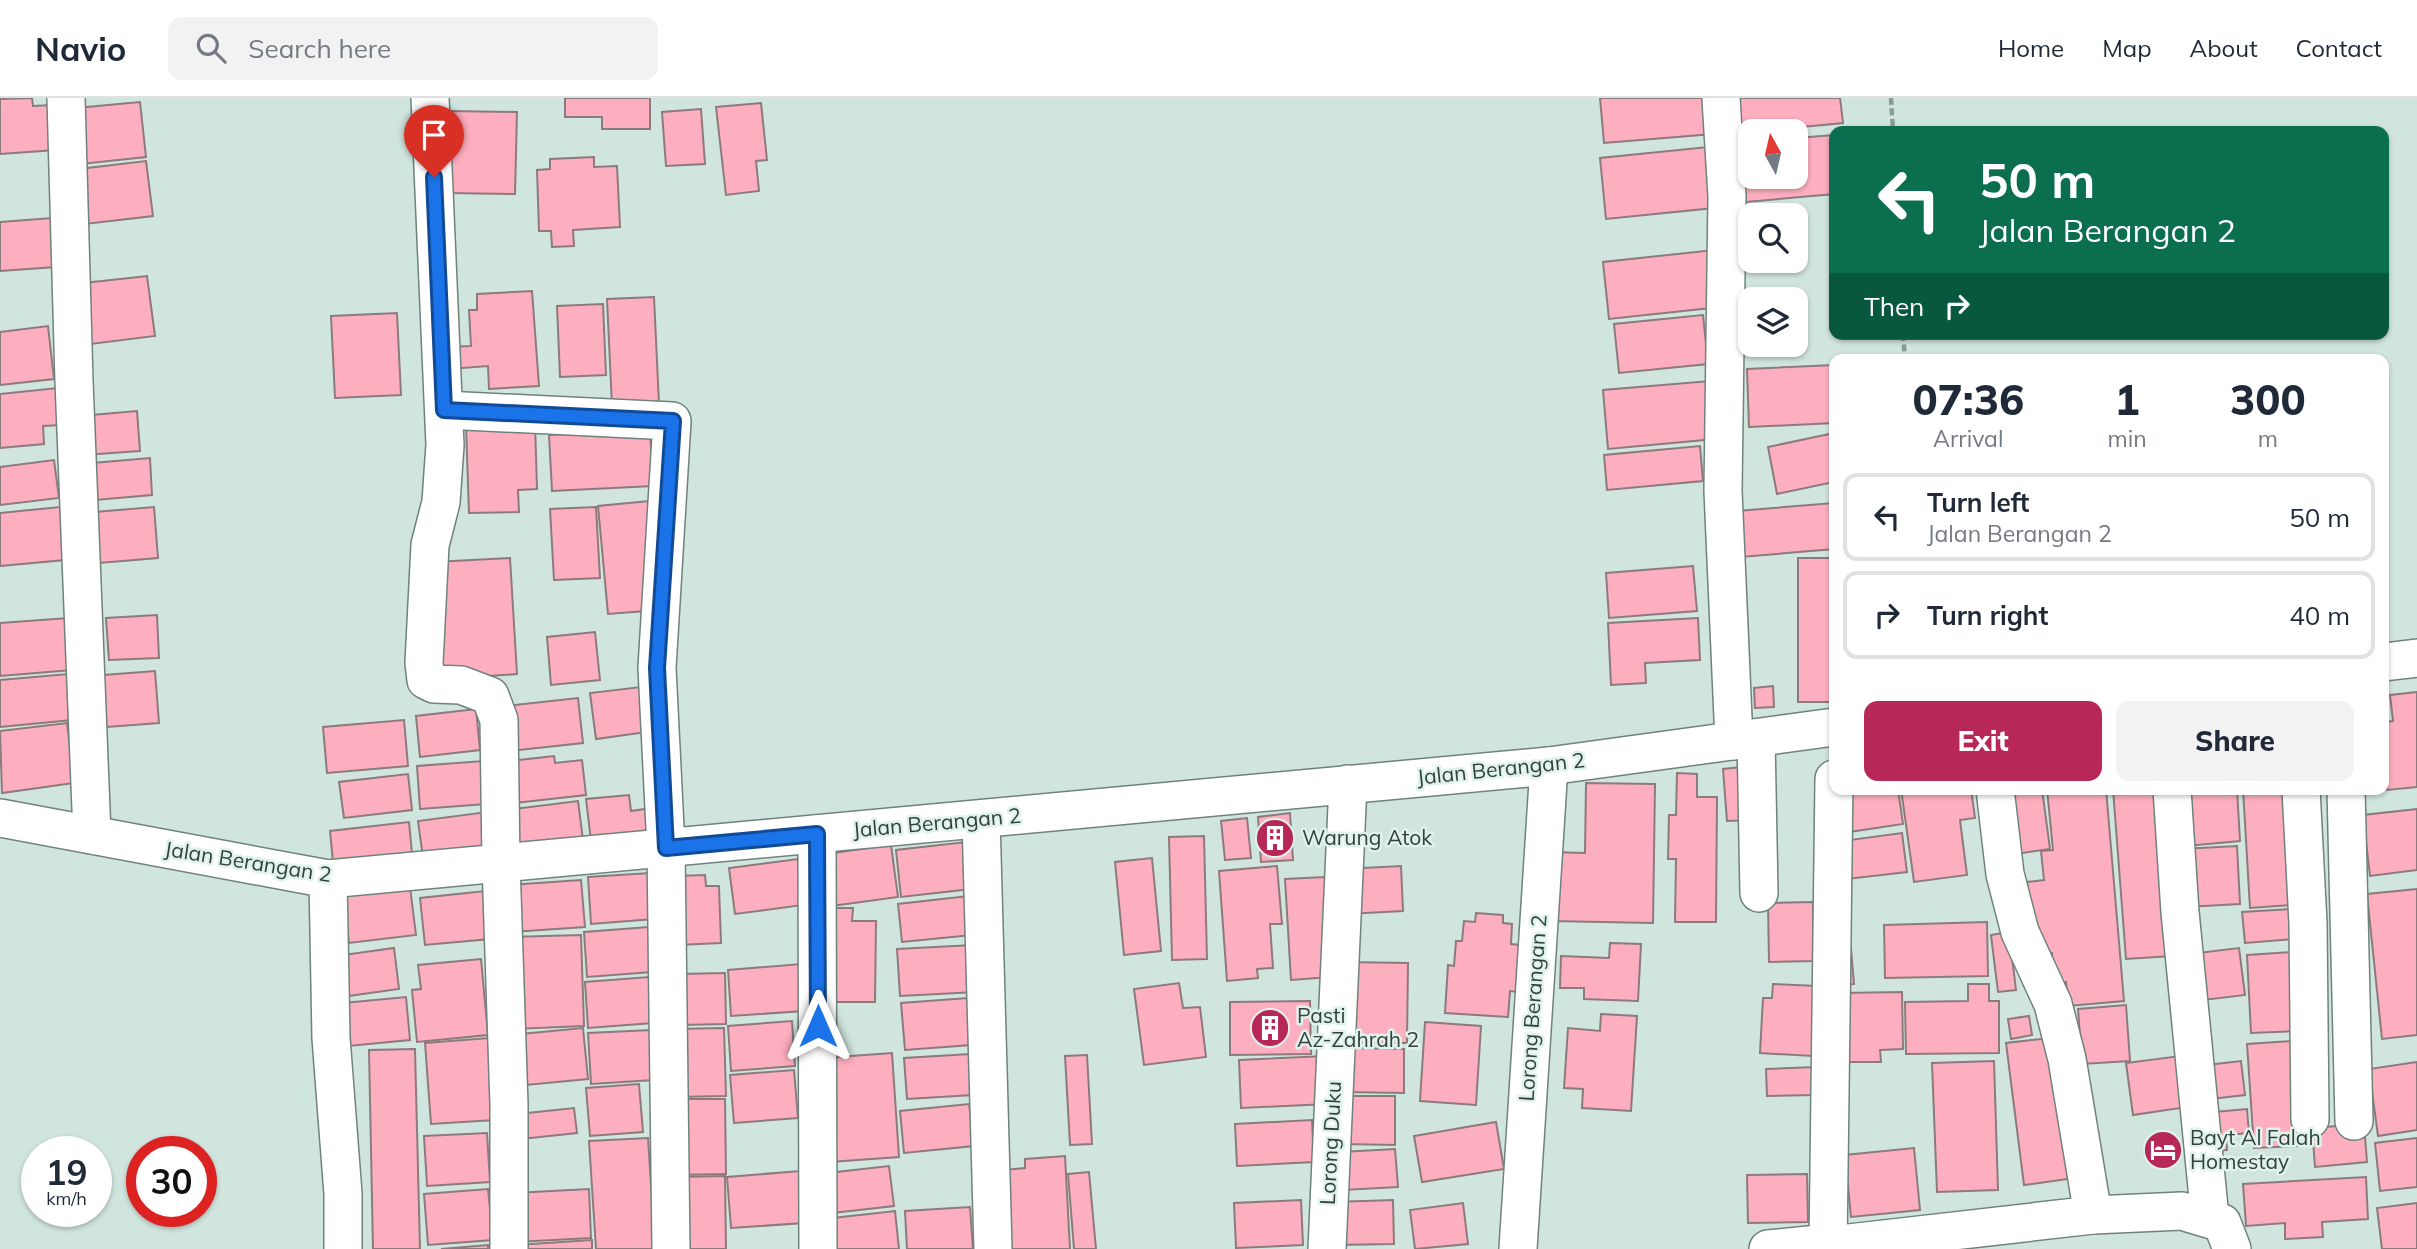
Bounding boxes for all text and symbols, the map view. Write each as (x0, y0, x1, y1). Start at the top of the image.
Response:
search box (168, 17, 658, 80)
text: Navio (35, 28, 126, 69)
icon: search (192, 29, 230, 67)
text: Search here (248, 32, 391, 65)
text: Home (1998, 33, 2064, 63)
text: Map (2102, 33, 2152, 63)
text: About (2190, 33, 2258, 63)
text: Contact (2296, 33, 2382, 63)
pin (404, 105, 464, 177)
icon: arrive (415, 116, 453, 154)
north arrow (1738, 119, 1808, 189)
map controls (1738, 119, 1808, 357)
text: 50 m (1979, 149, 2095, 210)
icon: left (1864, 154, 1955, 245)
button: search (1738, 203, 1808, 273)
text: Jalan Berangan 2 (1979, 210, 2236, 250)
button: layers (1738, 287, 1808, 357)
icon: right (1938, 287, 1976, 325)
text: Then (1864, 290, 1924, 323)
text: 07:36 (1912, 373, 2024, 426)
text: 1 (2114, 373, 2140, 426)
text: 300 (2230, 373, 2306, 426)
text: Arrival (1933, 424, 2003, 453)
text: min (2107, 424, 2147, 453)
text: m (2258, 424, 2278, 453)
text: Turn left (1927, 486, 2029, 519)
icon: left (1868, 498, 1906, 536)
text: 50 m (2289, 501, 2350, 534)
text: Jalan Berangan 2 (1927, 519, 2112, 548)
icon: right (1868, 596, 1906, 634)
text: Turn right (1927, 599, 2048, 632)
text: 40 m (2289, 599, 2350, 632)
button: Exit (1864, 701, 2102, 781)
button: Share (2116, 701, 2354, 781)
street label: Jalan Berangan 2 (1416, 746, 1586, 790)
street label: Jalan Berangan 2 (852, 802, 1022, 842)
building icon: Warung Atok (1254, 817, 1296, 859)
place label: Warung Atok (1302, 824, 1432, 850)
street label: Jalan Berangan 2 (163, 835, 333, 887)
street label: Lorong Berangan 2 (1513, 914, 1551, 1102)
position arrow (781, 989, 855, 1063)
place label: Pasti Az-Zahrah 2 (1297, 1002, 1419, 1052)
building icon: Pasti Az-Zahrah 2 (1249, 1007, 1291, 1049)
street label: Lorong Duku (1314, 1080, 1346, 1206)
place label: Bayt Al Falah Homestay (2190, 1124, 2321, 1174)
hotel icon: Bayt Al Falah Homestay (2142, 1129, 2184, 1171)
speed limit sign: 30 (126, 1136, 217, 1227)
text: 19 (45, 1150, 88, 1194)
text: km/h (46, 1187, 87, 1210)

